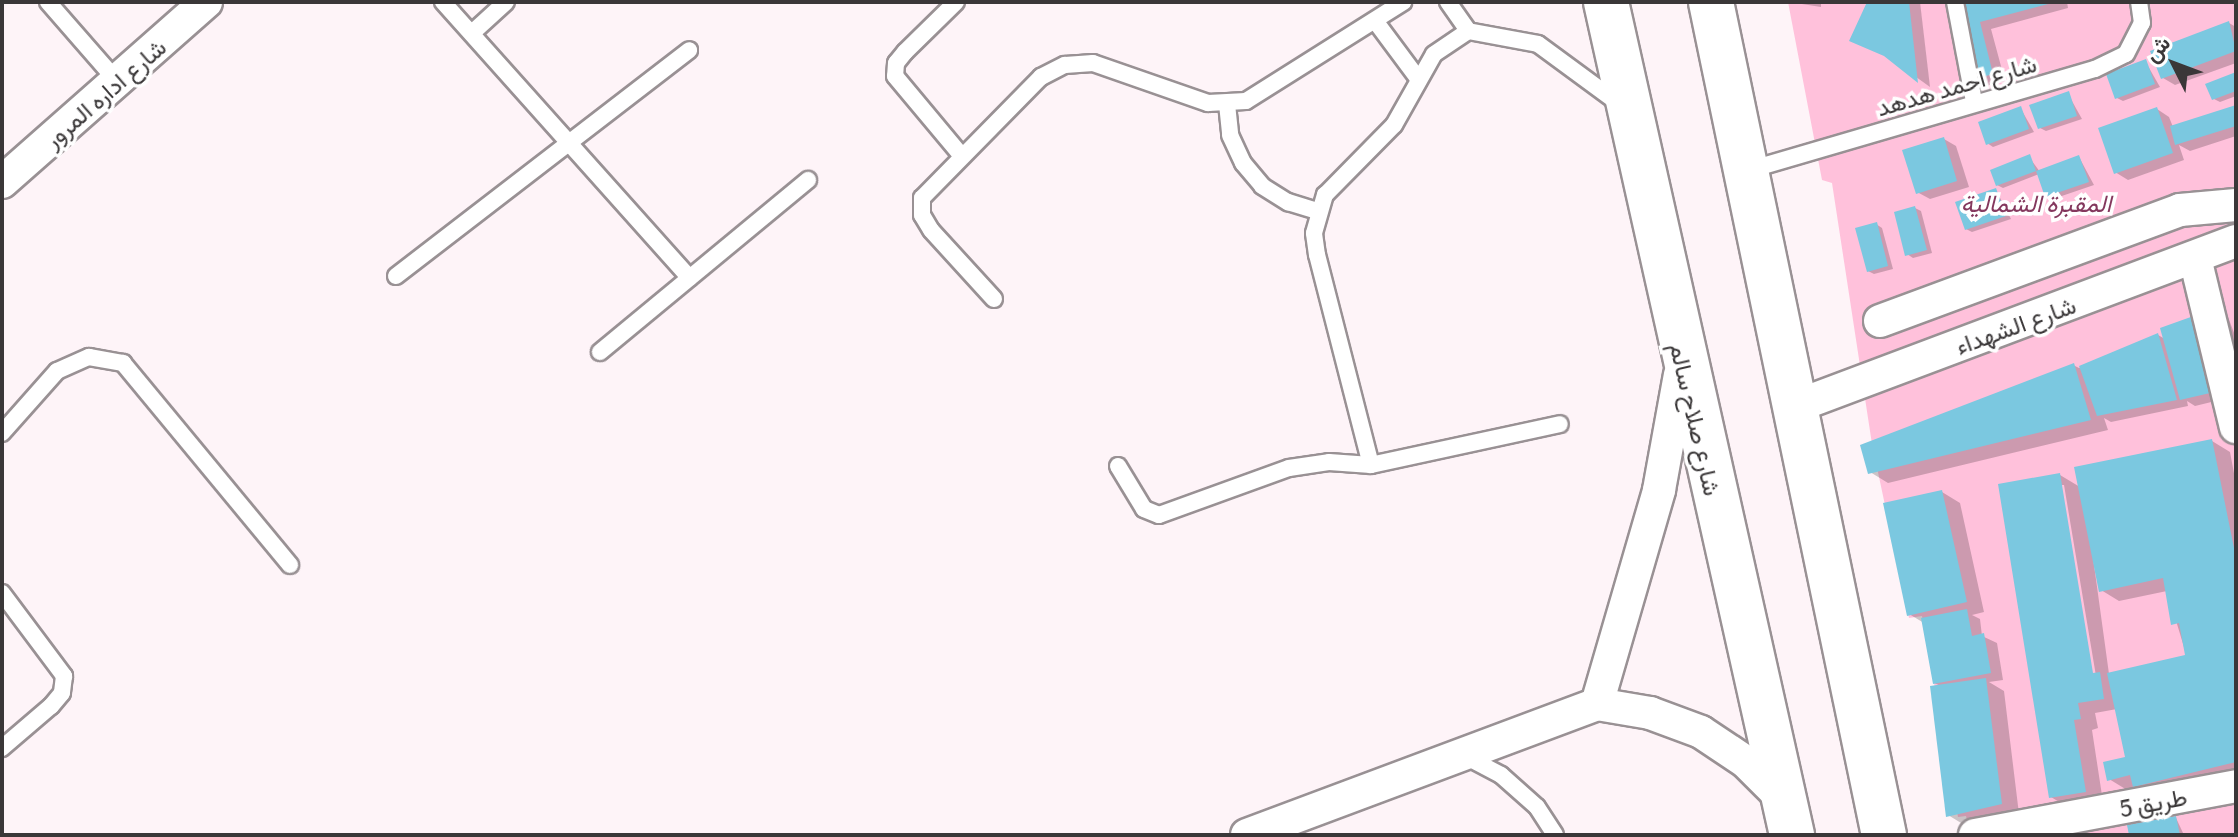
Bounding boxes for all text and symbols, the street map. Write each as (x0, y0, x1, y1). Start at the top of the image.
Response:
north arrow (2134, 24, 2214, 104)
text: ش (2135, 27, 2177, 68)
street label: شارع اداره المرور (37, 31, 171, 153)
street label: شارع احمد هدهد (1873, 47, 2039, 121)
park label: المقبرة الشمالية (1961, 188, 2111, 216)
street label: شارع الشهداء (1951, 289, 2079, 359)
street label: شارع صلاح سالم (1665, 340, 1729, 498)
street label: طريق 5 (2117, 780, 2189, 822)

